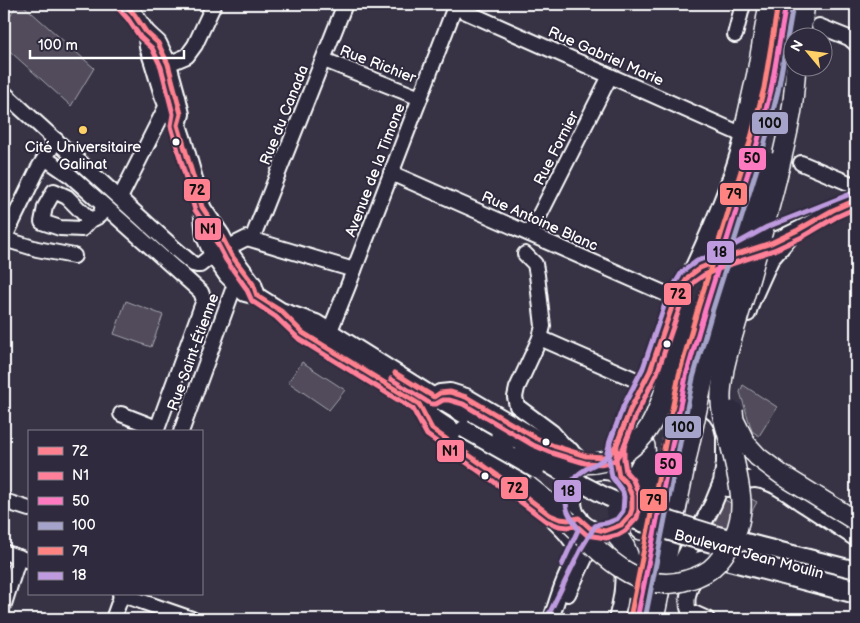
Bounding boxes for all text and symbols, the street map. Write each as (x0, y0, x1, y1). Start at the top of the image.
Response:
street label: Rue Gabriel Marie (545, 22, 667, 91)
scale bar (30, 28, 184, 60)
north arrow (782, 28, 832, 78)
text: 100 m (38, 36, 78, 55)
text: N (787, 37, 807, 55)
street label: Rue Richier (337, 41, 419, 88)
street label: Rue du Canada (256, 62, 313, 168)
street label: Avenue de la Timone (341, 101, 410, 240)
street label: Rue Fornier (530, 107, 583, 188)
line badge: 100 (751, 111, 789, 135)
text: 100 (758, 115, 782, 132)
marker: Cité Universitaire Galinat (77, 124, 89, 136)
unlabelled marker (171, 137, 181, 147)
place label: Cité Universitaire Galinat (25, 138, 141, 174)
line badge: 50 (738, 147, 767, 171)
text: 50 (744, 150, 761, 167)
line badge: 72 (183, 178, 211, 202)
text: 72 (189, 182, 206, 199)
line badge: 79 (719, 182, 748, 206)
text: 79 (726, 186, 742, 203)
street label: Rue Antoine Blanc (479, 187, 601, 256)
line badge: N1 (194, 217, 222, 241)
text: N1 (200, 221, 216, 238)
line badge: 18 (706, 240, 735, 264)
text: 18 (713, 244, 727, 261)
line badge: 72 (663, 282, 692, 306)
text: 72 (670, 286, 687, 303)
street label: Rue Saint-Étienne (163, 291, 224, 414)
unlabelled marker (662, 339, 672, 349)
line badge: 100 (664, 415, 702, 439)
text: 100 (671, 419, 695, 436)
legend (28, 430, 202, 596)
unlabelled marker (541, 437, 551, 447)
line badge: N1 (436, 439, 465, 463)
text: 72 (72, 442, 88, 461)
text: N1 (442, 443, 458, 460)
line badge: 50 (654, 452, 683, 476)
text: 50 (660, 456, 677, 473)
text: N1 (72, 466, 89, 485)
unlabelled marker (480, 471, 490, 481)
line badge: 72 (500, 476, 529, 500)
line badge: 18 (553, 479, 582, 503)
text: 72 (507, 480, 524, 497)
text: 18 (561, 483, 575, 500)
line badge: 79 (639, 488, 668, 512)
text: 50 (72, 492, 90, 511)
text: 79 (646, 492, 662, 509)
text: 100 (72, 516, 96, 535)
street label: Boulevard Jean Moulin (672, 525, 826, 584)
text: 79 (72, 542, 88, 561)
text: 18 (72, 566, 87, 585)

